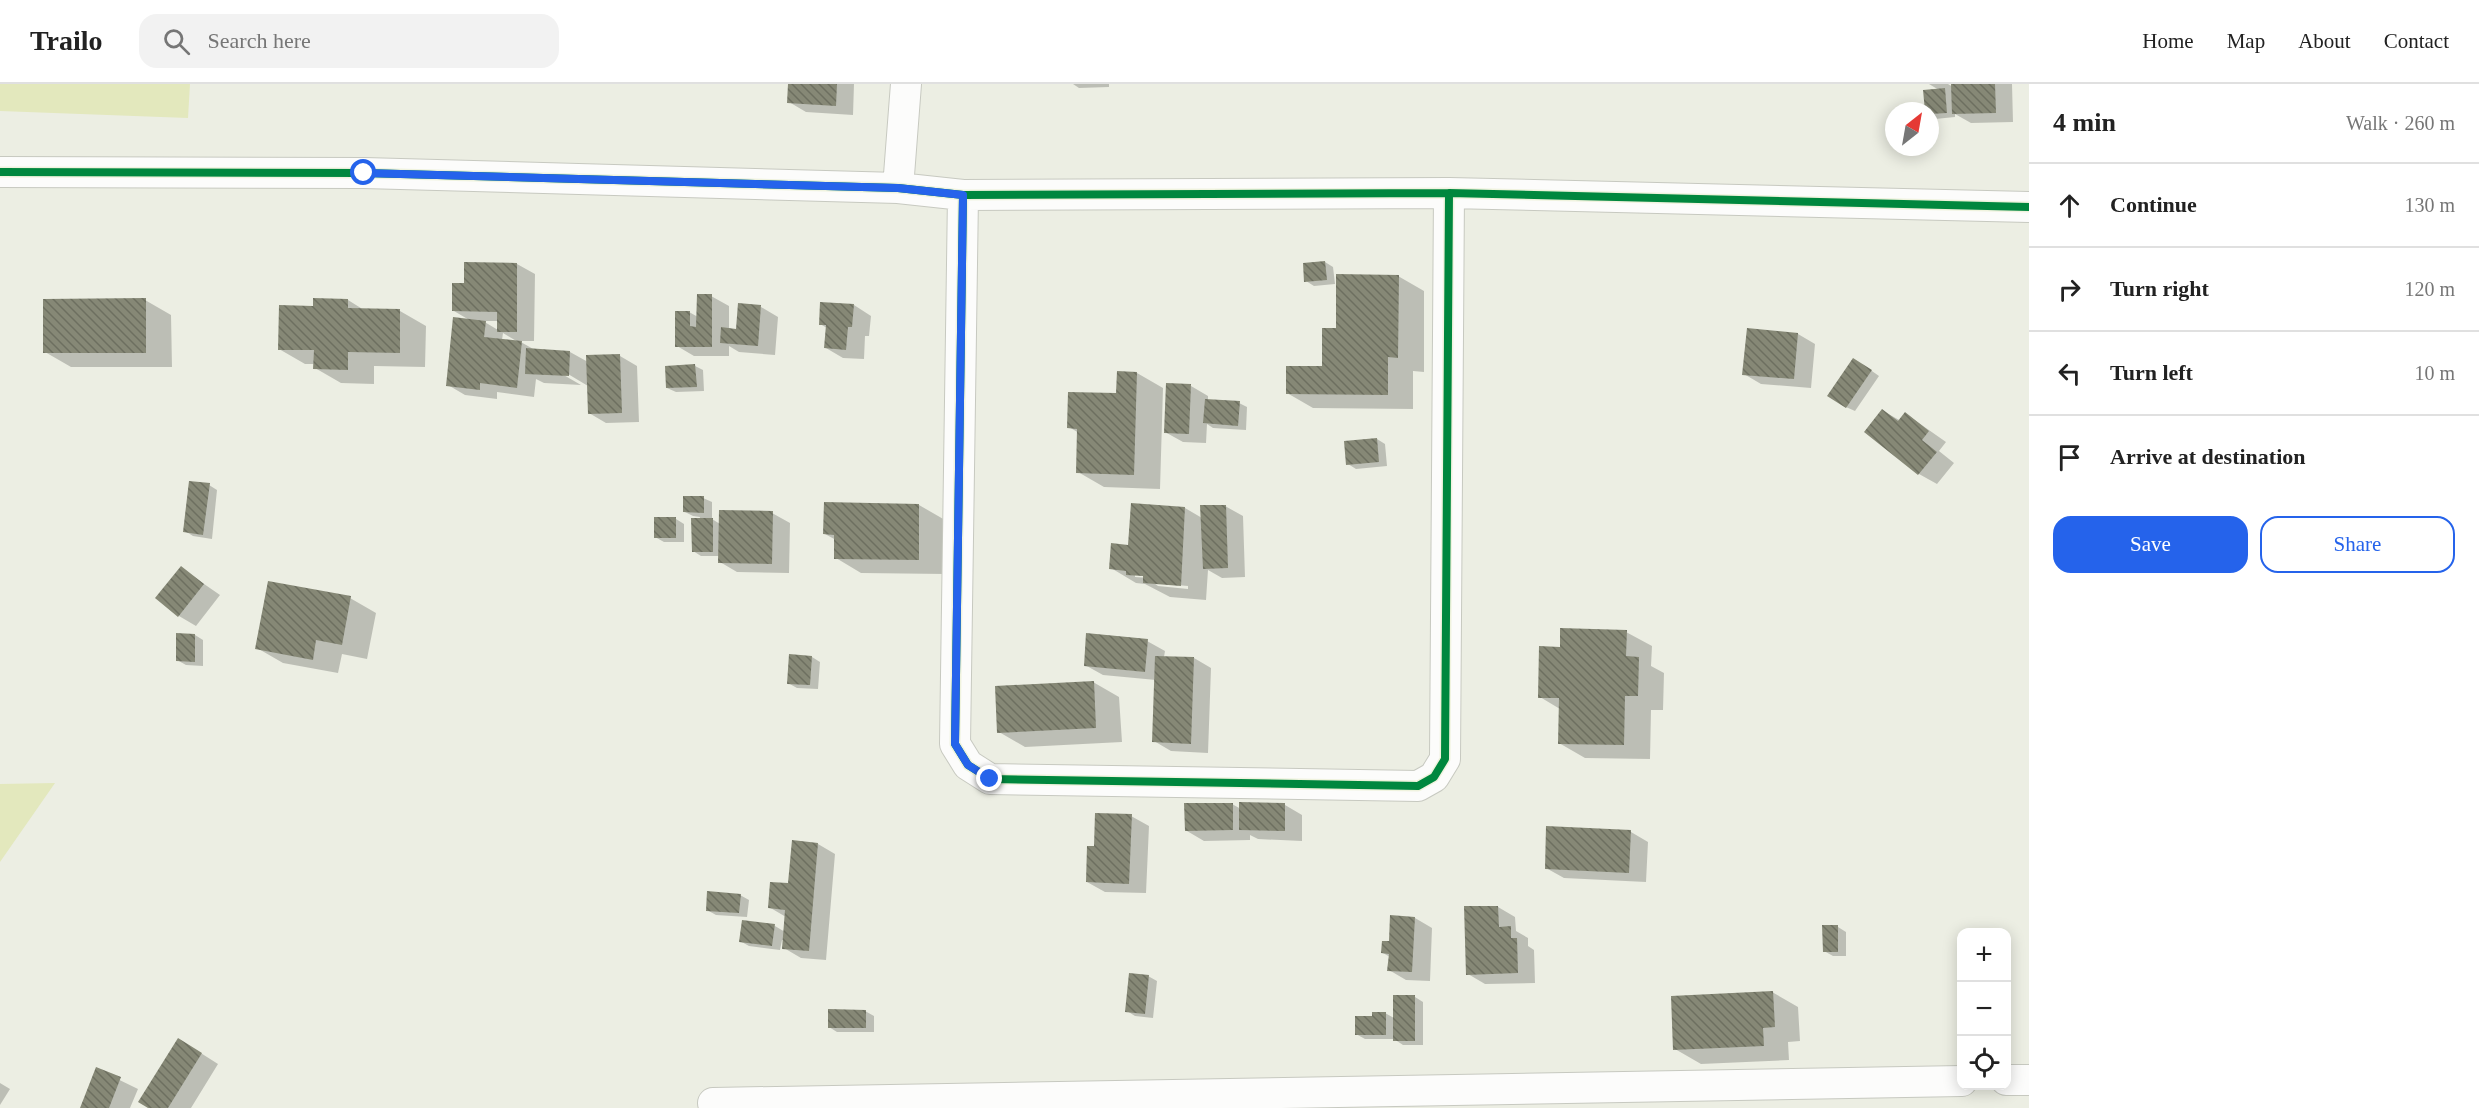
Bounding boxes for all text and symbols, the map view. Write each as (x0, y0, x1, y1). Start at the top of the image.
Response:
search box (139, 14, 559, 68)
text: Trailo (30, 25, 103, 56)
icon: search (160, 25, 193, 58)
text: Search here (208, 28, 311, 53)
text: Home (2142, 29, 2194, 53)
text: Map (2227, 29, 2265, 53)
text: About (2298, 29, 2351, 53)
text: Contact (2384, 29, 2449, 53)
north arrow (1885, 102, 1939, 156)
text: 4 min (2053, 108, 2116, 137)
text: Walk · 260 m (2346, 112, 2455, 134)
route start (350, 159, 376, 185)
icon: ahead (2053, 189, 2086, 222)
text: Continue (2110, 192, 2197, 217)
text: 130 m (2404, 194, 2455, 216)
icon: right (2053, 273, 2086, 306)
text: Turn right (2110, 276, 2209, 301)
text: 120 m (2404, 278, 2455, 300)
icon: left (2053, 357, 2086, 390)
text: Turn left (2110, 360, 2193, 385)
text: 10 m (2414, 362, 2455, 384)
icon: arrive (2053, 441, 2086, 474)
text: Arrive at destination (2110, 444, 2306, 469)
button: Save (2053, 516, 2248, 573)
button: Share (2260, 516, 2455, 573)
route end (976, 765, 1002, 791)
map controls (1957, 928, 2011, 1090)
button: + (1957, 928, 2011, 982)
button: − (1957, 982, 2011, 1036)
button: locate (1957, 1036, 2011, 1090)

